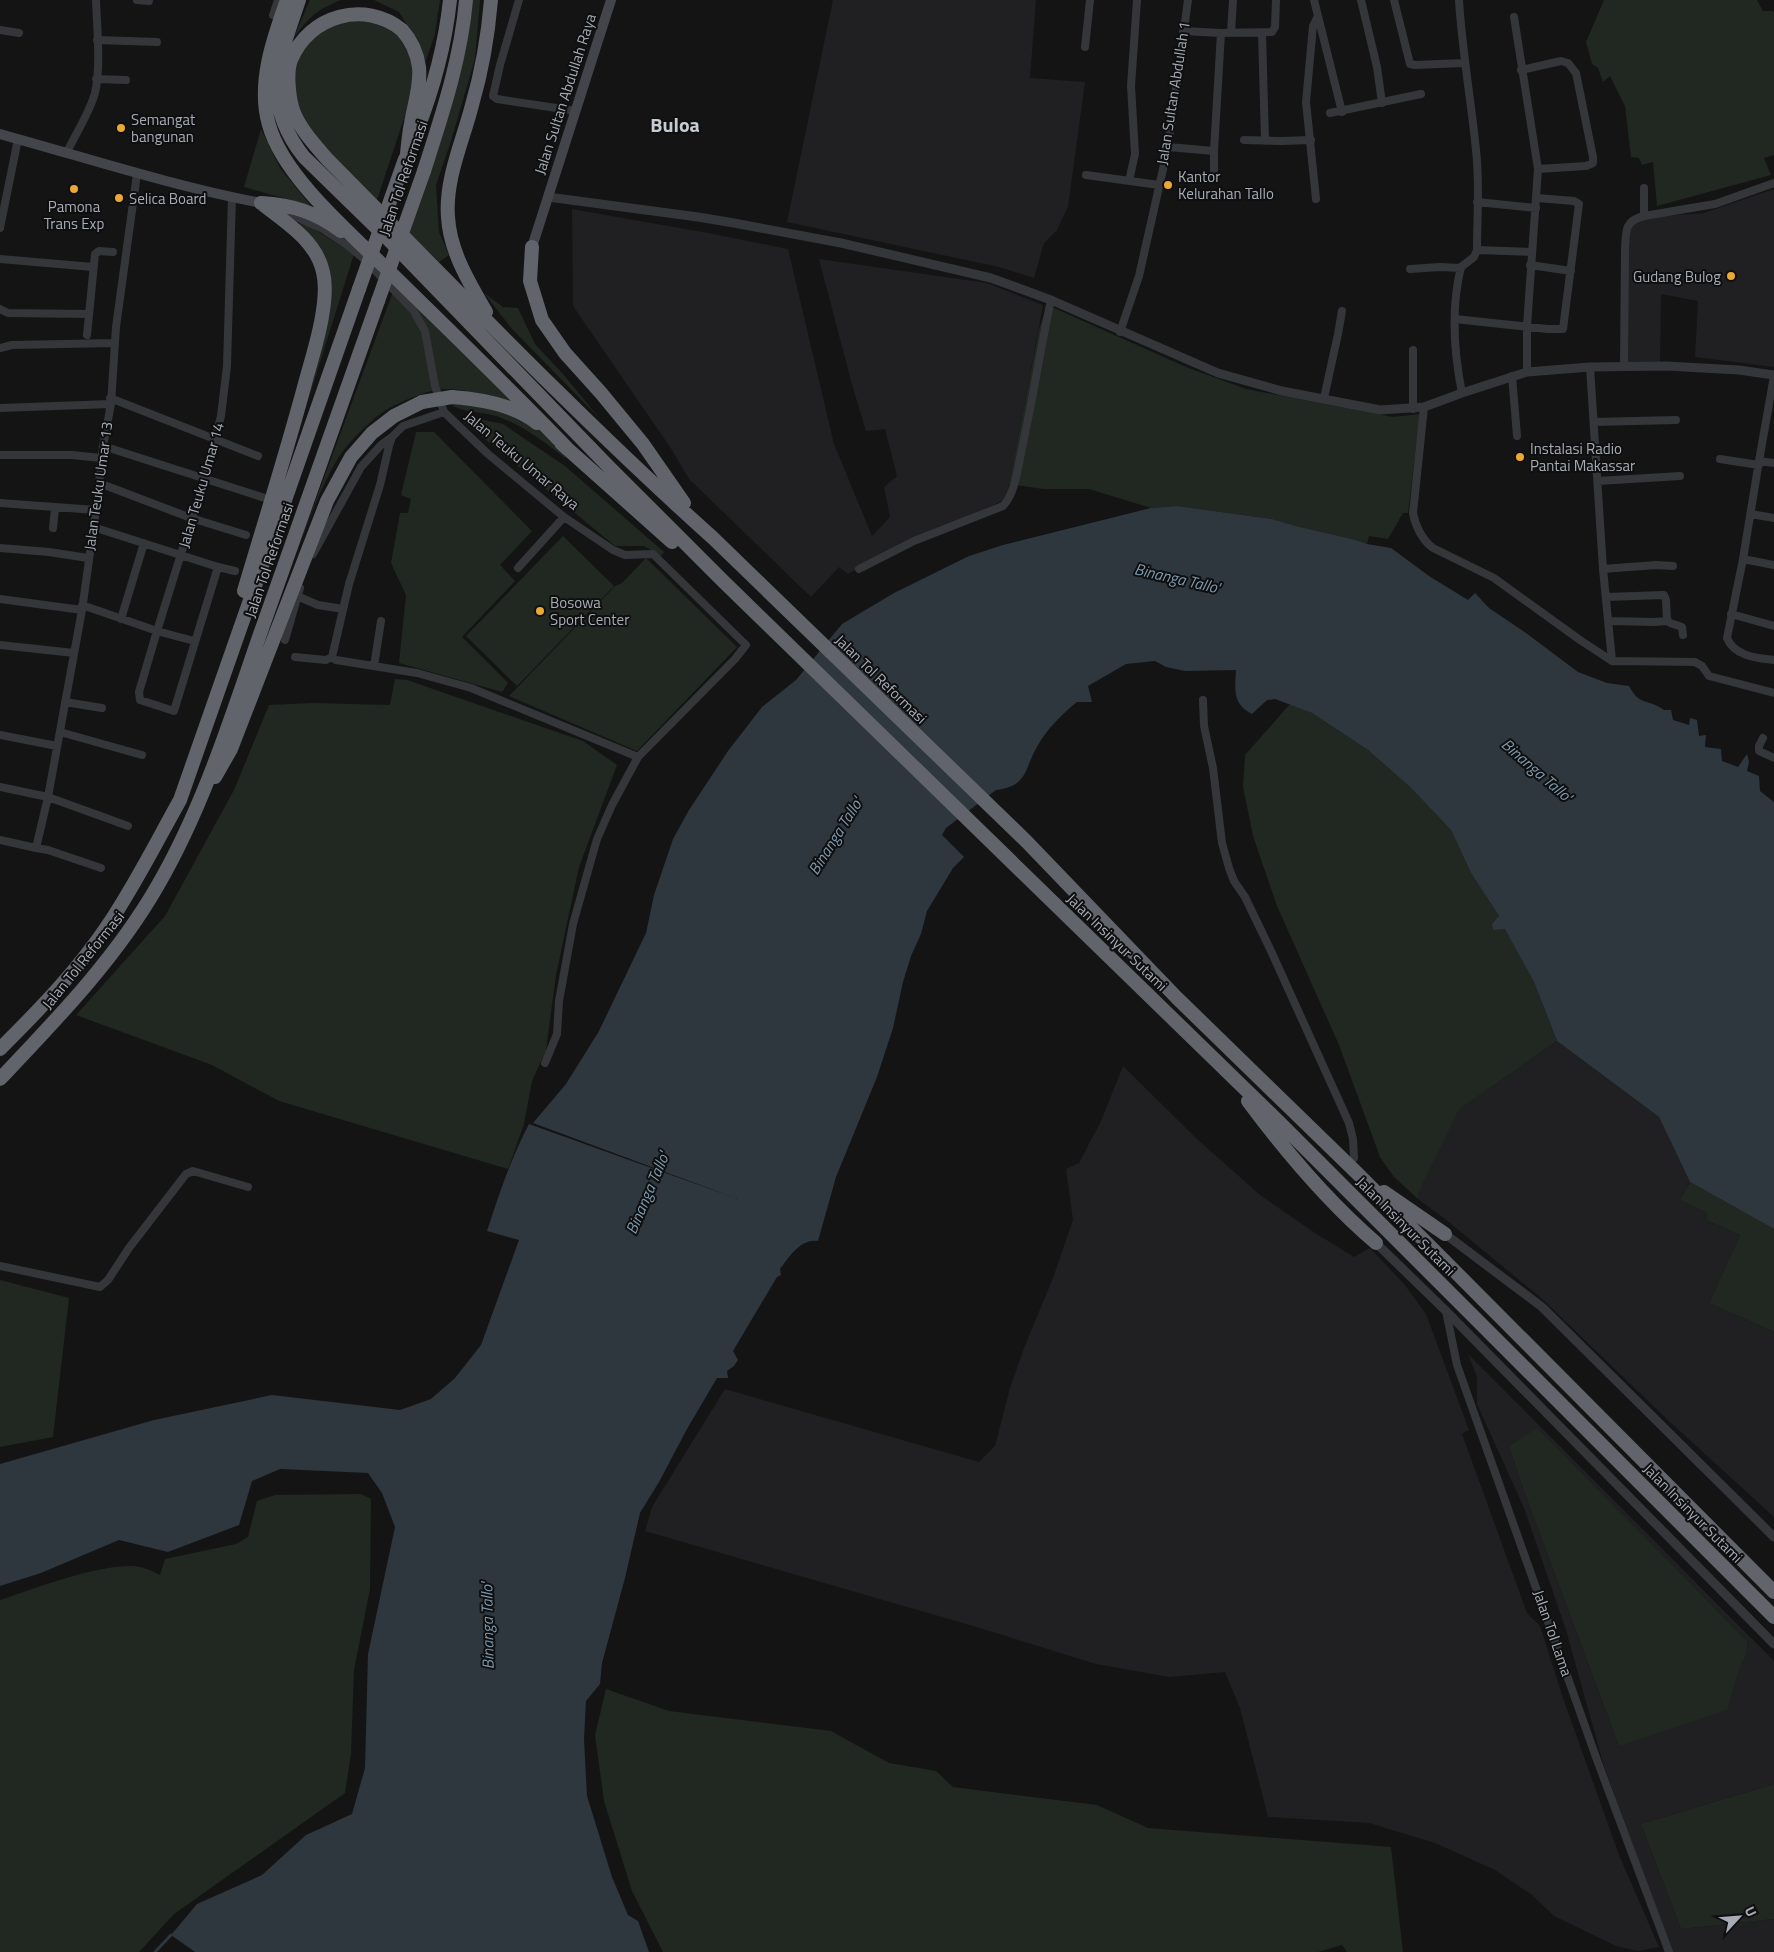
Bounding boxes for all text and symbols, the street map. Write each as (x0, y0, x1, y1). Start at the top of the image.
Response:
street label: Jalan Sultan Abdullah Raya (528, 10, 602, 177)
street label: Jalan Sultan Abdullah 1 (1150, 20, 1196, 166)
place label: Semangat bangunan (131, 108, 196, 148)
district label: Buloa (650, 109, 700, 140)
street label: Jalan Tol Reformasi (373, 117, 433, 239)
marker: Semangat bangunan (115, 122, 127, 134)
place label: Kantor Kelurahan Tallo (1178, 165, 1274, 205)
marker: Kantor Kelurahan Tallo (1162, 179, 1174, 191)
marker: Pamona Trans Exp (68, 183, 80, 195)
place label: Selica Board (129, 187, 206, 210)
marker: Selica Board (113, 192, 125, 204)
place label: Pamona Trans Exp (44, 195, 104, 235)
place label: Gudang Bulog (1633, 265, 1721, 288)
marker: Gudang Bulog (1725, 270, 1737, 282)
street label: Jalan Teuku Umar Raya (459, 405, 585, 515)
street label: Jalan Teuku Umar 14 (172, 419, 230, 551)
street label: Jalan Teuku Umar 13 (78, 420, 118, 552)
place label: Instalasi Radio Pantai Makassar (1530, 437, 1635, 477)
marker: Instalasi Radio Pantai Makassar (1514, 451, 1526, 463)
street label: Jalan Tol Reformasi (239, 499, 299, 621)
water label: Binanga Tallo' (1132, 557, 1224, 600)
place label: Bosowa Sport Center (550, 591, 629, 631)
marker: Bosowa Sport Center (534, 605, 546, 617)
street label: Jalan Tol Reformasi (830, 629, 932, 729)
water label: Binanga Tallo' (1496, 732, 1579, 809)
water label: Binanga Tallo' (802, 791, 869, 879)
street label: Jalan Insinyur Sutami (1061, 888, 1173, 996)
street label: Jalan Tol Reformasi (36, 906, 130, 1014)
water label: Binanga Tallo' (619, 1146, 676, 1238)
street label: Jalan Insinyur Sutami (1351, 1171, 1461, 1281)
street label: Jalan Insinyur Sutami (1638, 1458, 1748, 1568)
water label: Binanga Tallo' (474, 1580, 500, 1670)
street label: Jalan Tol Lama (1527, 1587, 1579, 1680)
north arrow (1714, 1892, 1764, 1942)
text: U (1740, 1902, 1763, 1920)

